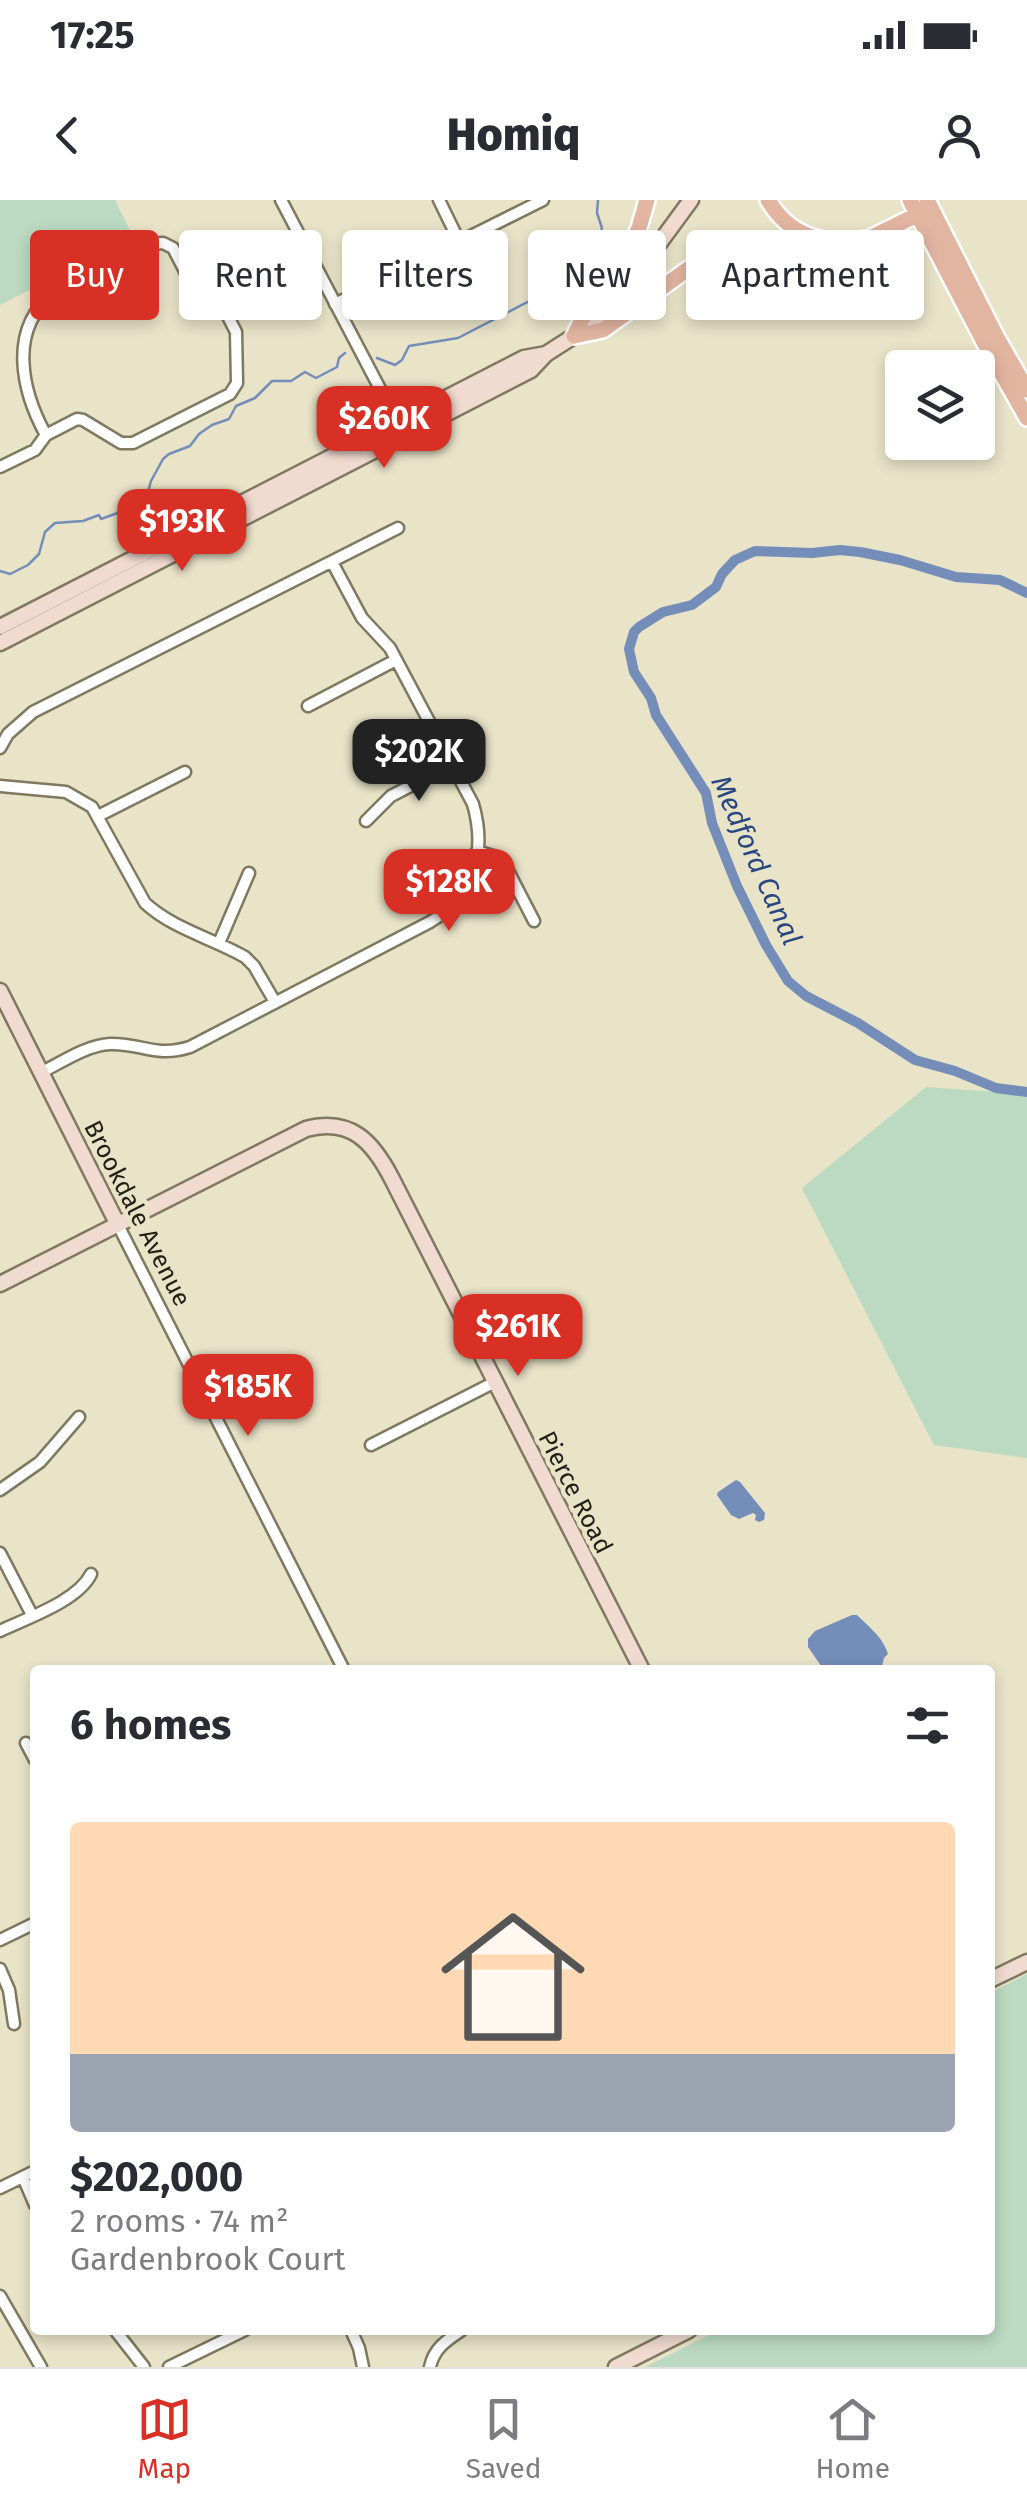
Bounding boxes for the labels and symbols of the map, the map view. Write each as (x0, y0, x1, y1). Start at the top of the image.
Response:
pin: $260K (314, 386, 454, 471)
pin: $193K (112, 489, 252, 574)
pin: $202K (349, 719, 489, 804)
water label: Medford Canal (704, 770, 809, 950)
pin: $128K (379, 849, 519, 934)
street label: Brookdale Avenue (77, 1115, 197, 1311)
pin: $261K (448, 1294, 588, 1379)
pin: $185K (178, 1354, 318, 1439)
street label: Pierce Road (531, 1426, 619, 1559)

